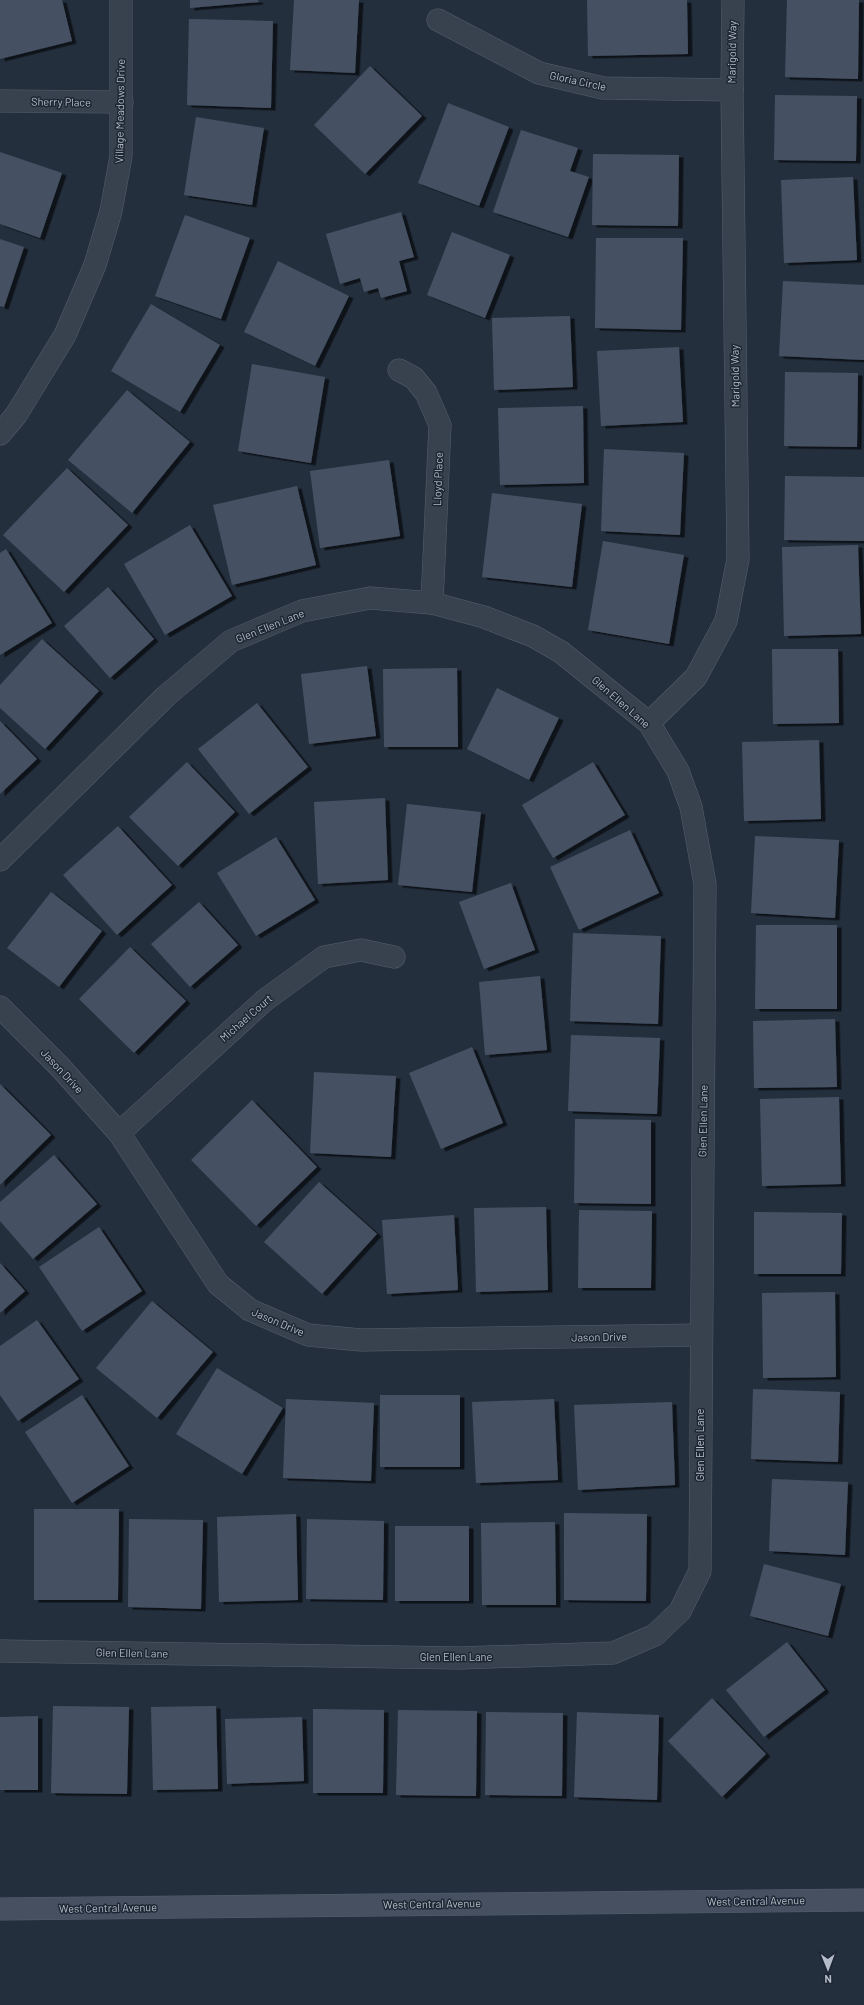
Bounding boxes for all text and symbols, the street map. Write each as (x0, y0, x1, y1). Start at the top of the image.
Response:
street label: Marigold Way (724, 21, 739, 83)
street label: Village Meadows Drive (112, 58, 127, 163)
street label: Gloria Circle (549, 68, 608, 93)
street label: Sherry Place (31, 94, 91, 109)
street label: Marigold Way (727, 345, 742, 407)
street label: Lloyd Place (430, 452, 445, 506)
street label: Glen Ellen Lane (234, 606, 306, 645)
street label: Glen Ellen Lane (590, 673, 653, 730)
street label: Michael Court (217, 991, 275, 1044)
street label: Jason Drive (39, 1046, 86, 1096)
street label: Glen Ellen Lane (695, 1084, 710, 1157)
street label: Jason Drive (250, 1305, 307, 1338)
street label: Jason Drive (571, 1330, 627, 1343)
street label: Glen Ellen Lane (693, 1409, 706, 1481)
street label: Glen Ellen Lane (96, 1645, 169, 1660)
street label: Glen Ellen Lane (420, 1650, 492, 1663)
street label: West Central Avenue (707, 1893, 805, 1908)
street label: West Central Avenue (383, 1896, 481, 1911)
street label: West Central Avenue (59, 1900, 157, 1915)
north arrow (808, 1949, 848, 1989)
text: N (824, 1973, 832, 1986)

